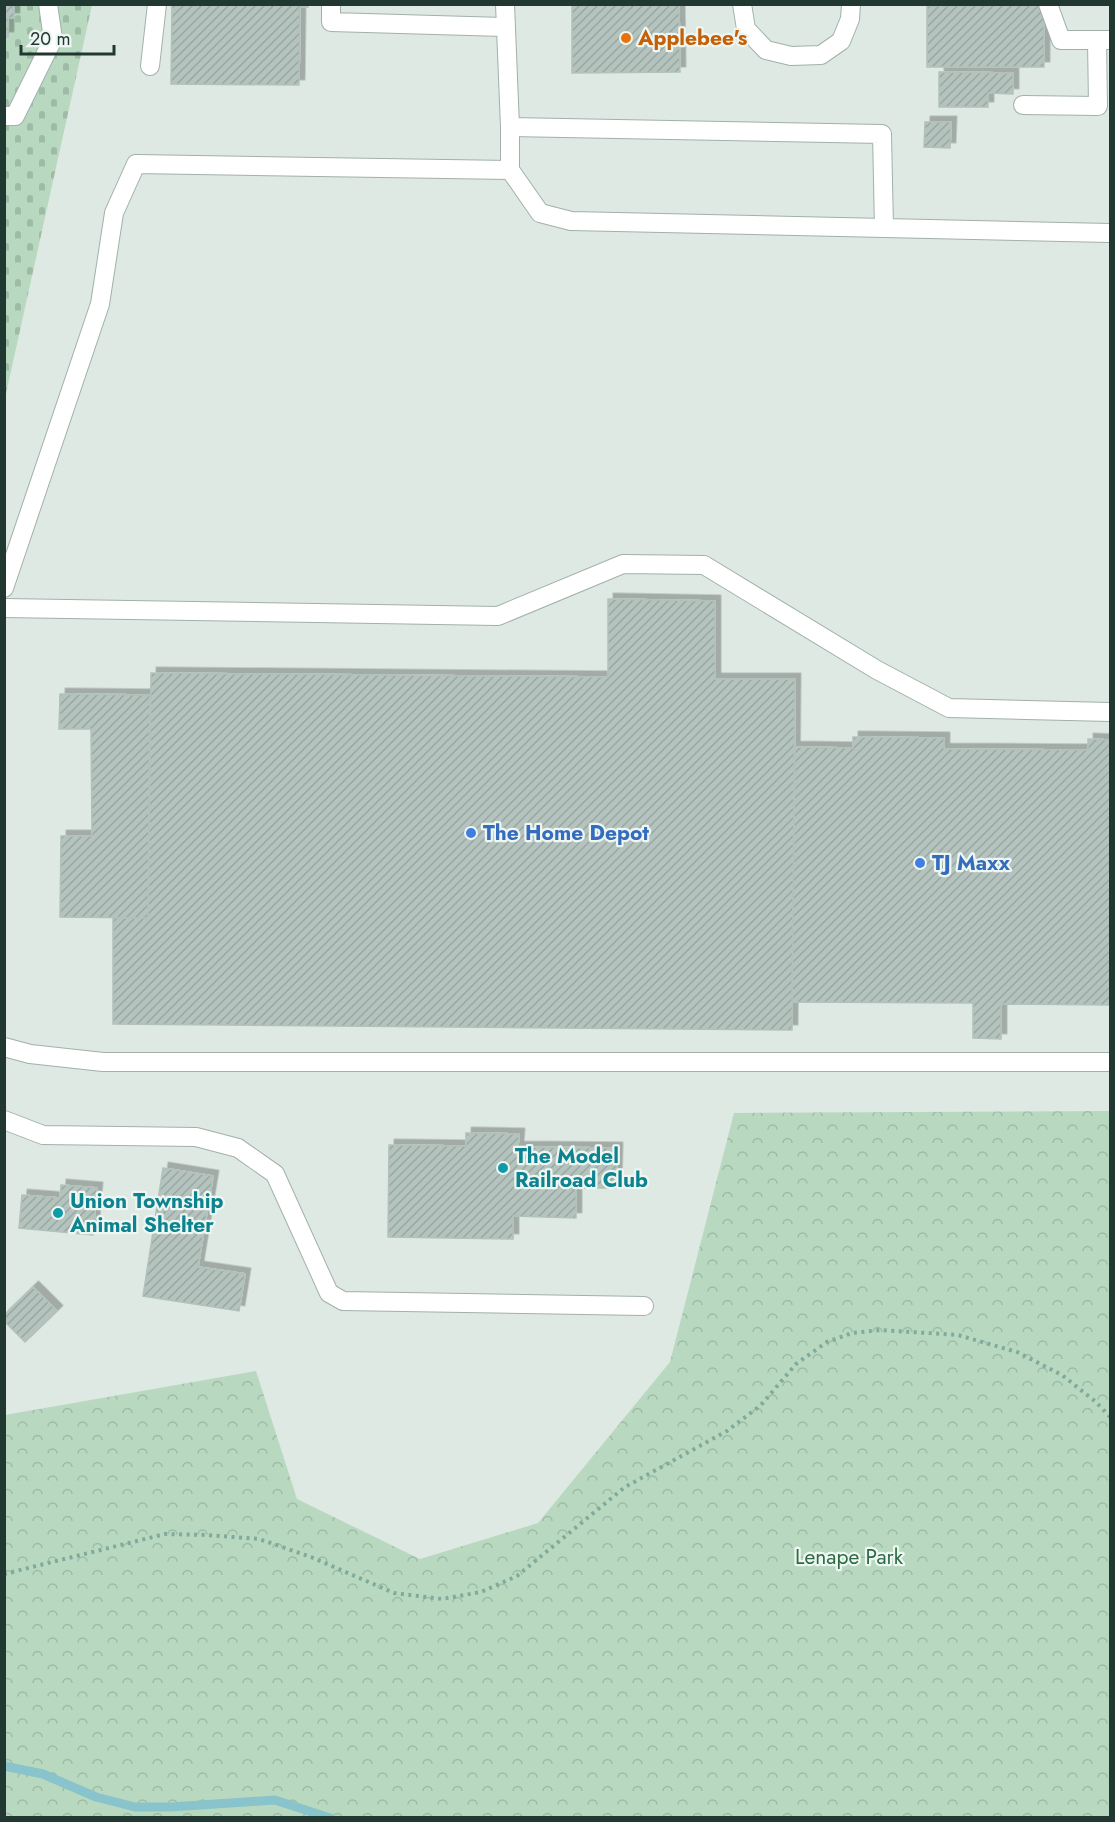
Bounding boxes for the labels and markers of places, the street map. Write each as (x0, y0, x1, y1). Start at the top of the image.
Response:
place label: Applebee's (637, 23, 748, 53)
marker: Applebee's (619, 31, 633, 45)
place label: The Home Depot (483, 818, 649, 848)
marker: The Home Depot (464, 826, 478, 840)
place label: TJ Maxx (932, 848, 1011, 878)
marker: TJ Maxx (913, 856, 927, 870)
place label: The Model Railroad Club (515, 1141, 648, 1195)
marker: The Model Railroad Club (496, 1161, 510, 1175)
place label: Union Township Animal Shelter (69, 1186, 223, 1240)
marker: Union Township Animal Shelter (51, 1206, 65, 1220)

